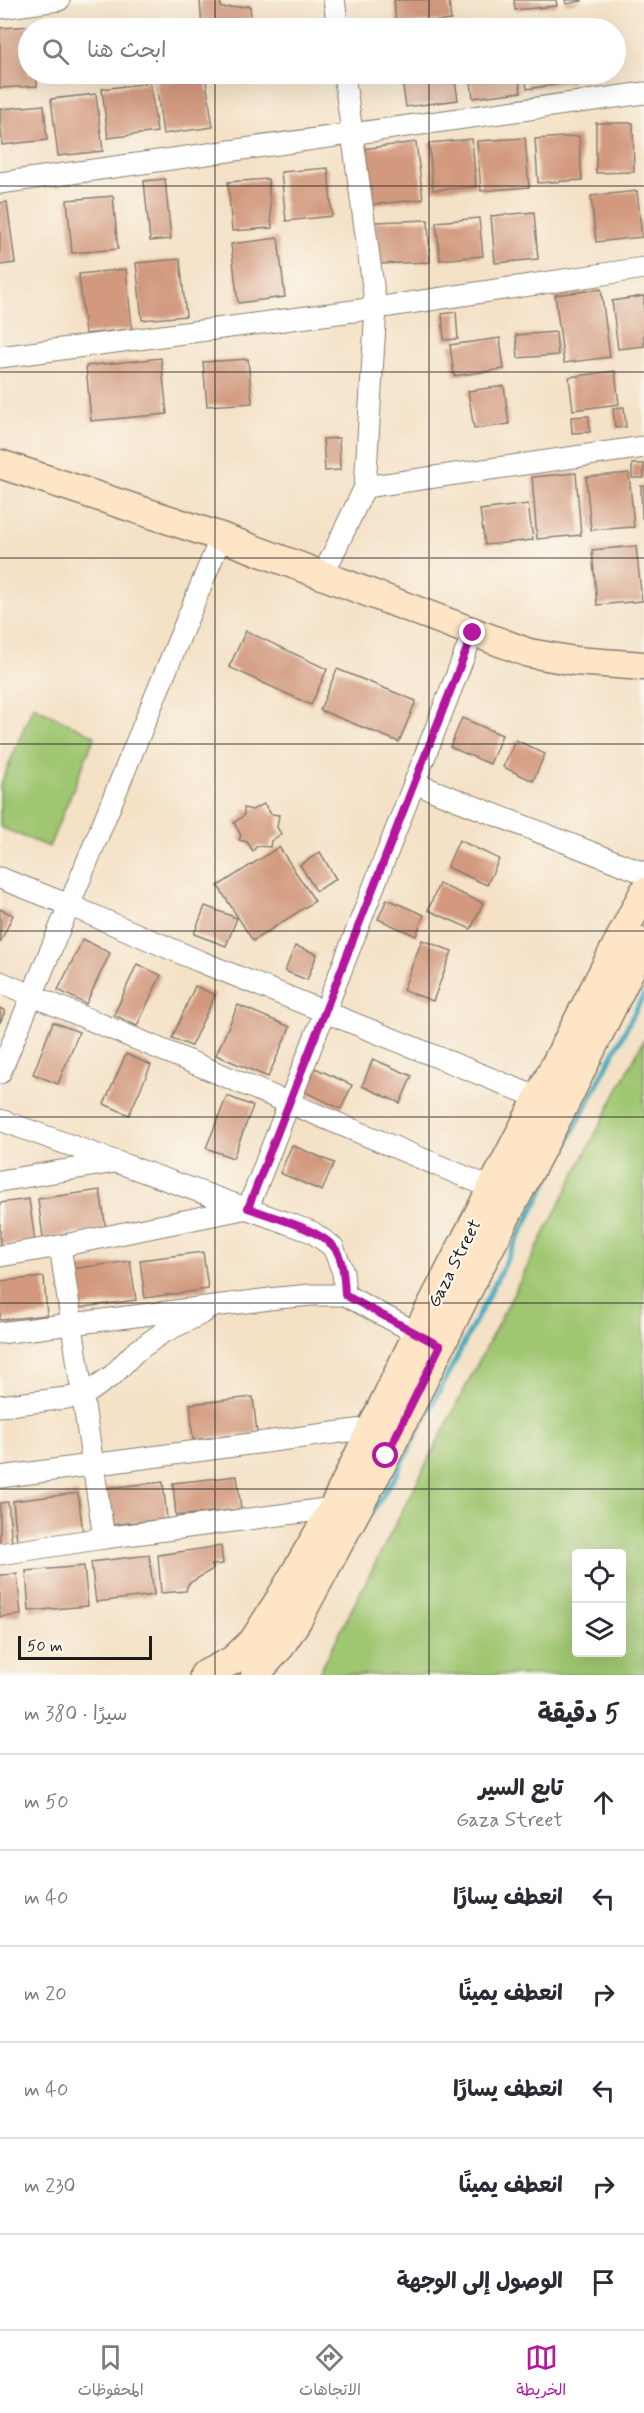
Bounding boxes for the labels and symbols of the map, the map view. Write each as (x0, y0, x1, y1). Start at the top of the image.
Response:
route end (459, 619, 485, 645)
street label: Gaza Street (422, 1215, 487, 1312)
route start (372, 1442, 398, 1468)
scale bar (18, 1633, 152, 1660)

